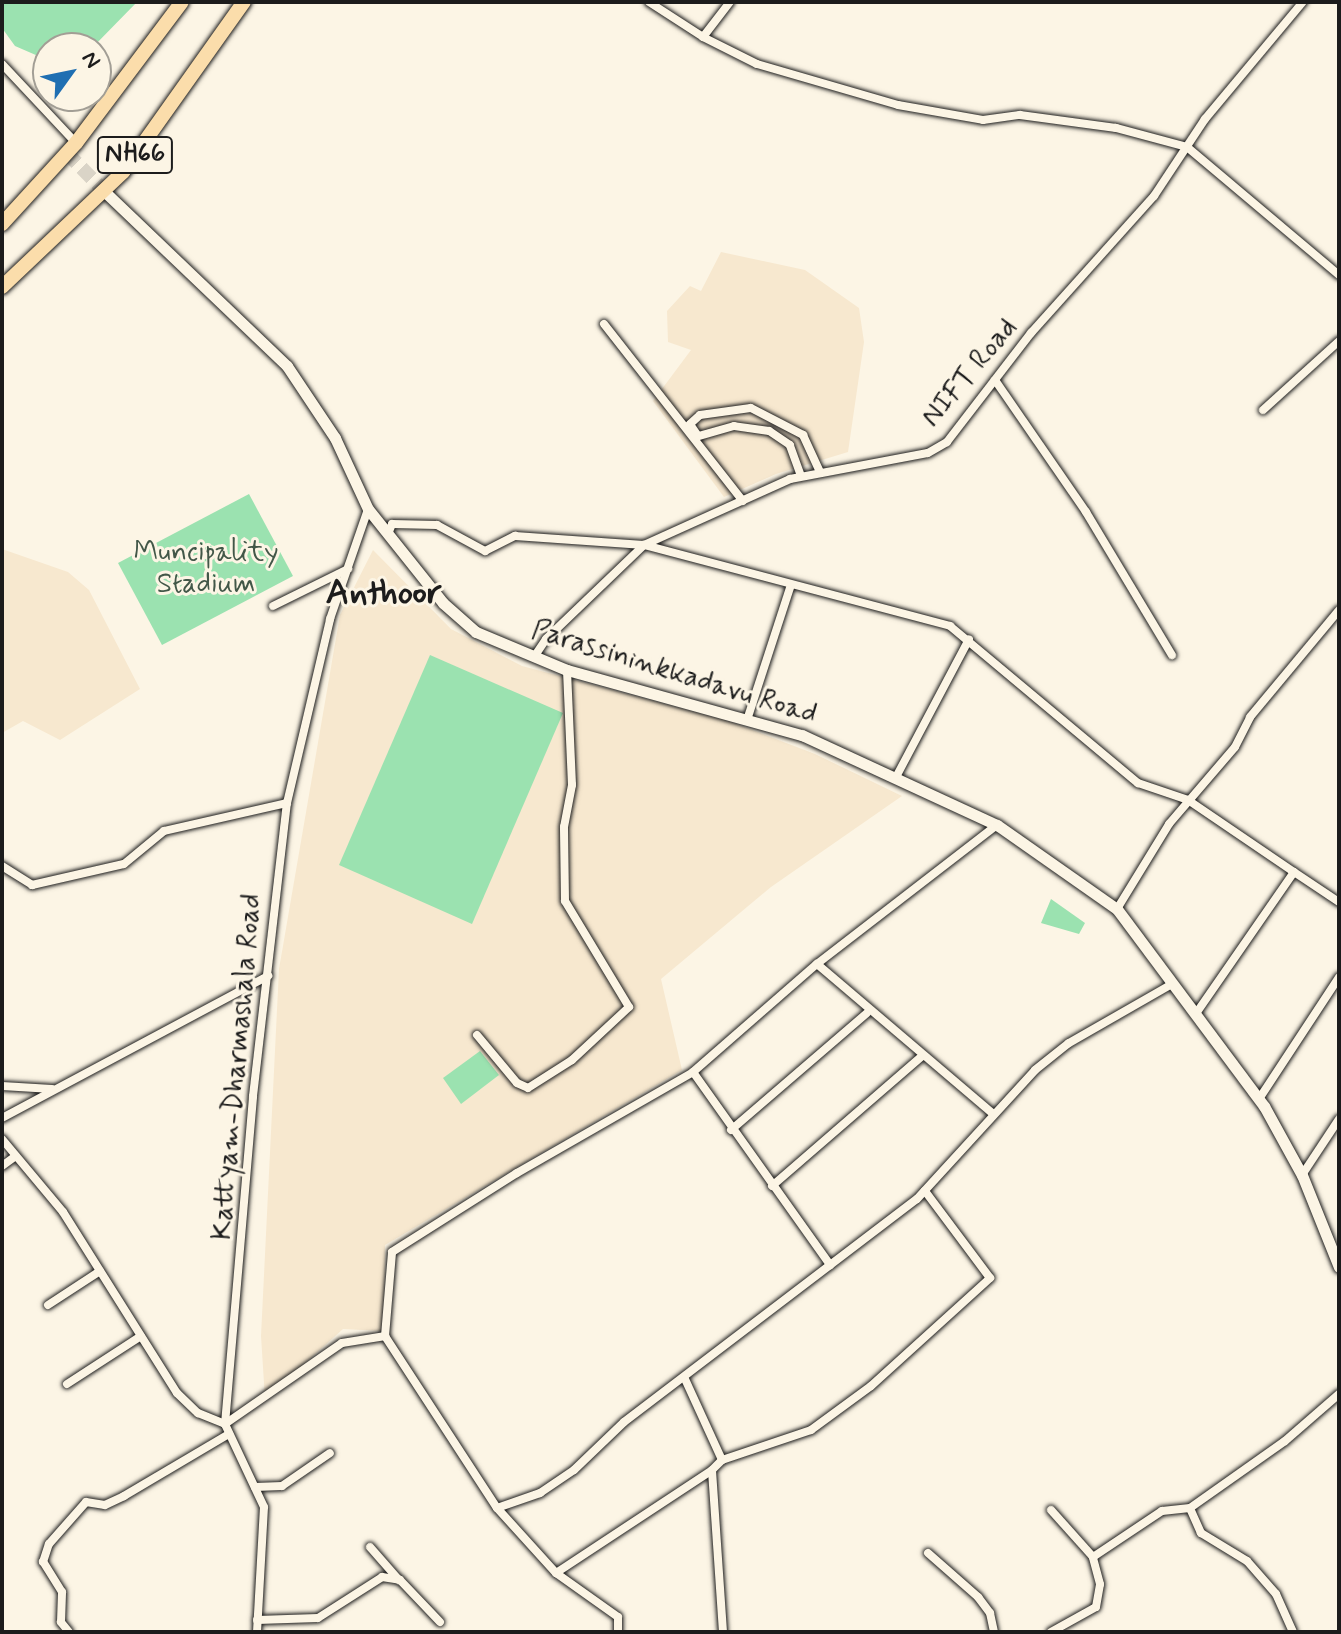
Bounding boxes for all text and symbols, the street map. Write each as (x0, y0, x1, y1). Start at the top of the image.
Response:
north arrow (32, 32, 112, 112)
text: N (75, 46, 106, 74)
road number: NH66 (95, 133, 175, 177)
street label: NIFT Road (915, 312, 1025, 434)
park label: Muncipality Stadium (133, 536, 279, 602)
district label: Anthoor (326, 572, 442, 616)
street label: Parassininkkadavu Road (529, 614, 819, 732)
street label: Kattyam-Dharmashala Road (206, 892, 270, 1242)

